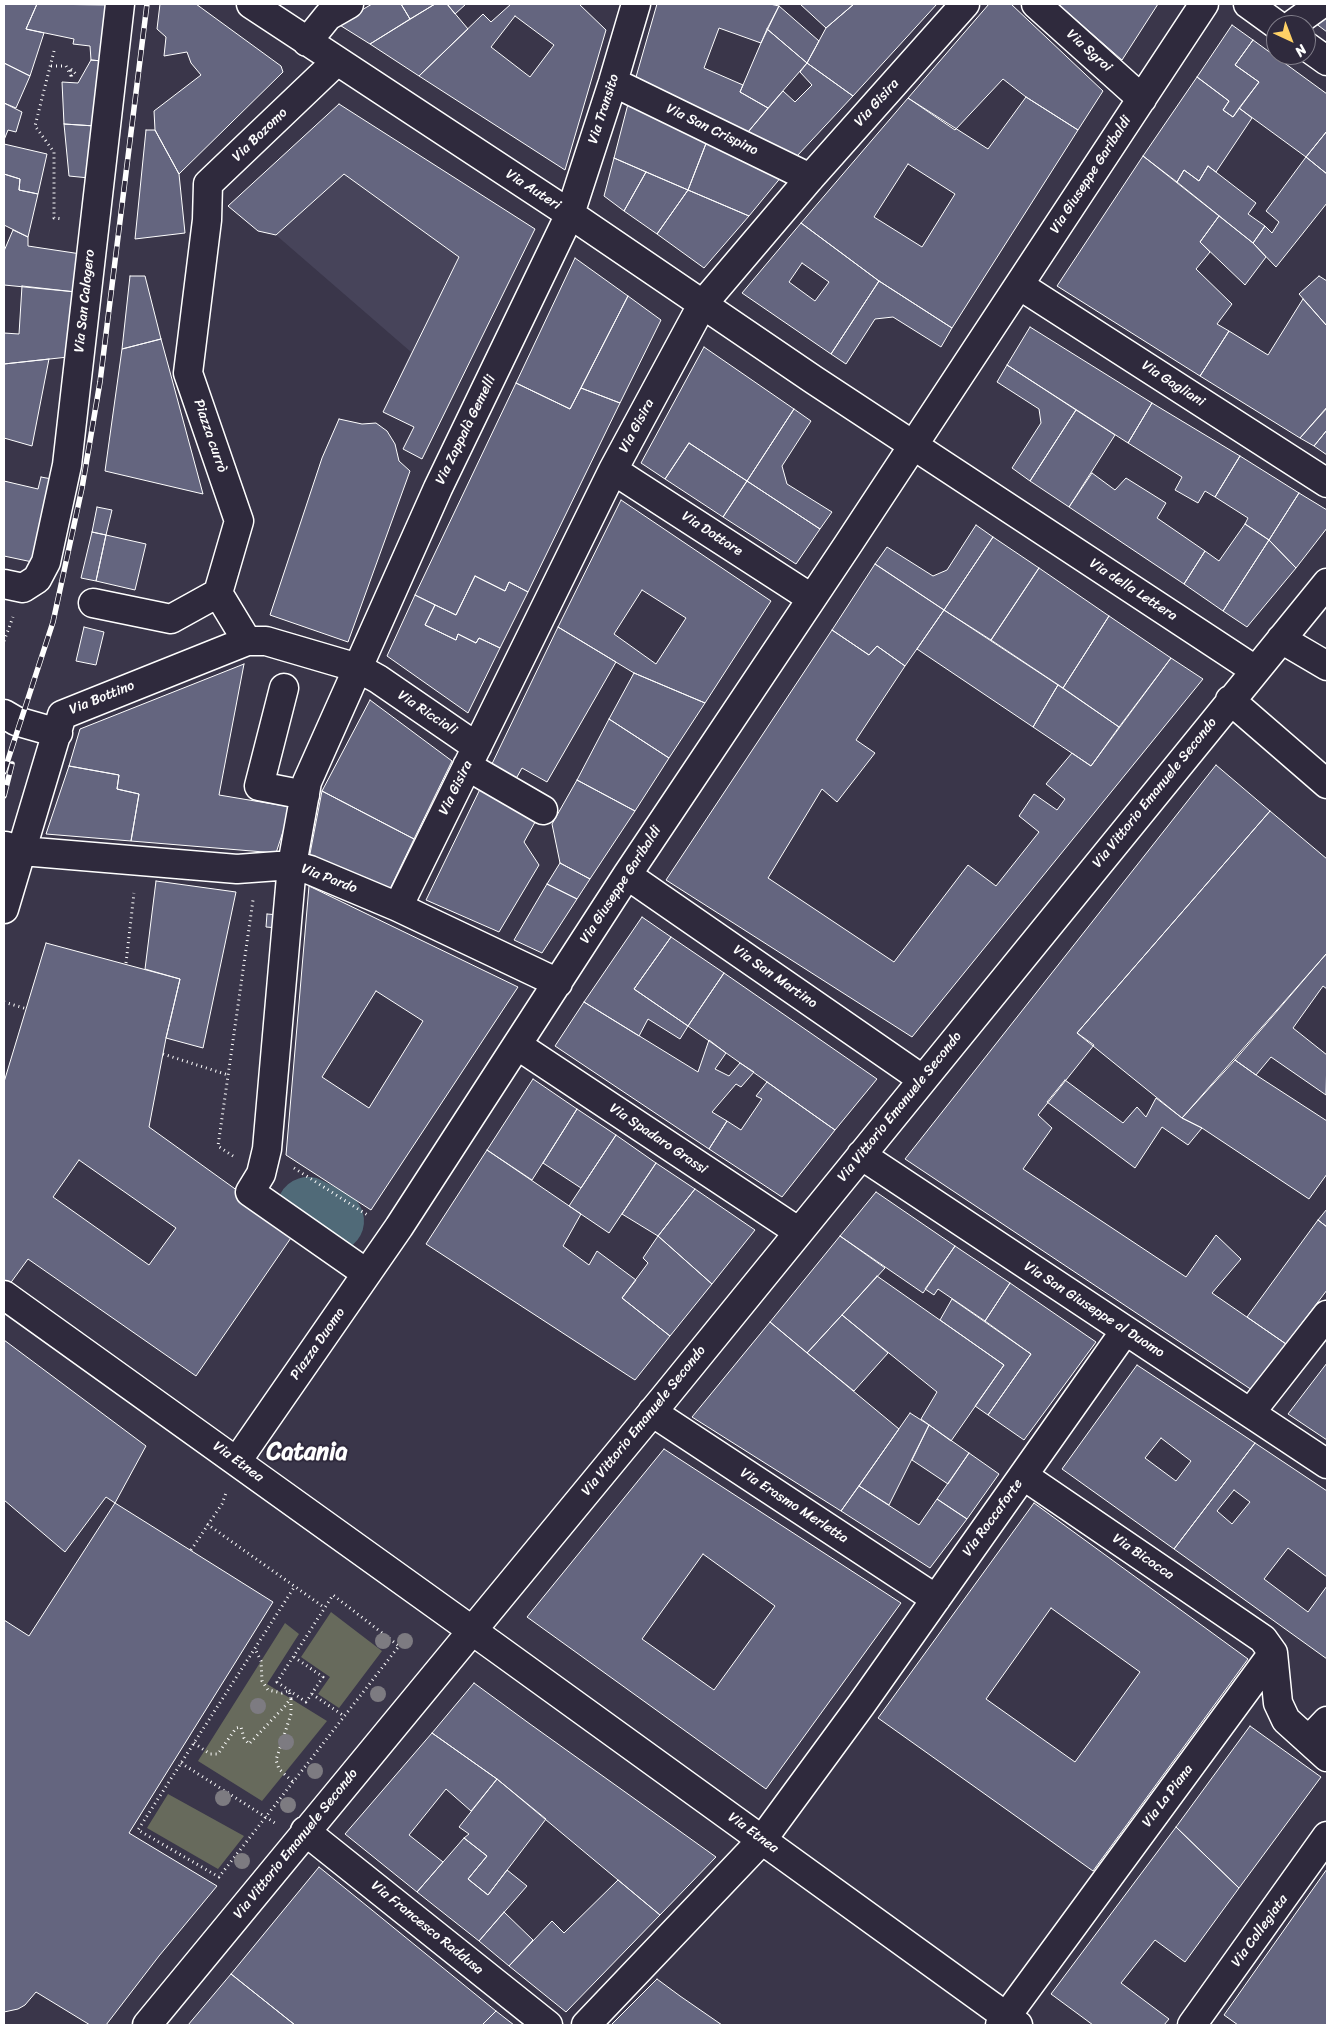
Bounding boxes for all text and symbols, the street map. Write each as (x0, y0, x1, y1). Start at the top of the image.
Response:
north arrow (1266, 15, 1316, 65)
street label: Via Sgroi (1063, 26, 1115, 76)
text: N (1289, 38, 1313, 63)
street label: Via Transito (585, 72, 623, 146)
street label: Via Gisira (851, 76, 903, 130)
street label: Via San Crispino (663, 100, 761, 160)
street label: Via Bozomo (229, 105, 291, 165)
street label: Via Giuseppe Garibaldi (1047, 113, 1135, 237)
street label: Via Auteri (502, 166, 564, 214)
street label: Via San Calogero (71, 249, 99, 353)
street label: Via Gagliani (1138, 357, 1208, 411)
street label: Via Zappalà Gemelli (432, 373, 500, 487)
street label: Via Gisira (616, 396, 658, 456)
street label: Piazza currò (190, 397, 230, 475)
street label: Via Dottore (678, 508, 746, 560)
street label: Via della Lettera (1086, 555, 1180, 625)
street label: Via Bottino (67, 677, 137, 719)
street label: Via Riccioli (394, 687, 460, 739)
street label: Via Vittorio Emanuele Secondo (1089, 715, 1221, 871)
street label: Via Gisira (436, 758, 476, 818)
street label: Via Giuseppe Garibaldi (577, 823, 665, 947)
street label: Via Pardo (299, 861, 359, 897)
street label: Via San Martino (730, 942, 820, 1012)
street label: Via Vittorio Emanuele Secondo (834, 1029, 966, 1185)
street label: Via Spadaro Grassi (606, 1100, 710, 1178)
street label: Via San Giuseppe al Duomo (1021, 1258, 1167, 1362)
street label: Piazza Duomo (287, 1305, 349, 1383)
street label: Via Vittorio Emanuele Secondo (578, 1343, 710, 1499)
street label: Via Etnea (209, 1438, 267, 1486)
district label: Catania (266, 1439, 348, 1467)
street label: Via Erasmo Merletta (737, 1465, 851, 1547)
street label: Via Roccaforte (959, 1476, 1027, 1560)
street label: Via Bicocca (1109, 1530, 1177, 1584)
street label: Via La Piana (1139, 1761, 1197, 1831)
street label: Via Vittorio Emanuele Secondo (230, 1766, 362, 1922)
street label: Via Etnea (724, 1809, 782, 1857)
street label: Via Francesco Raddusa (367, 1878, 487, 1978)
street label: Via Collegiata (1228, 1892, 1292, 1970)

